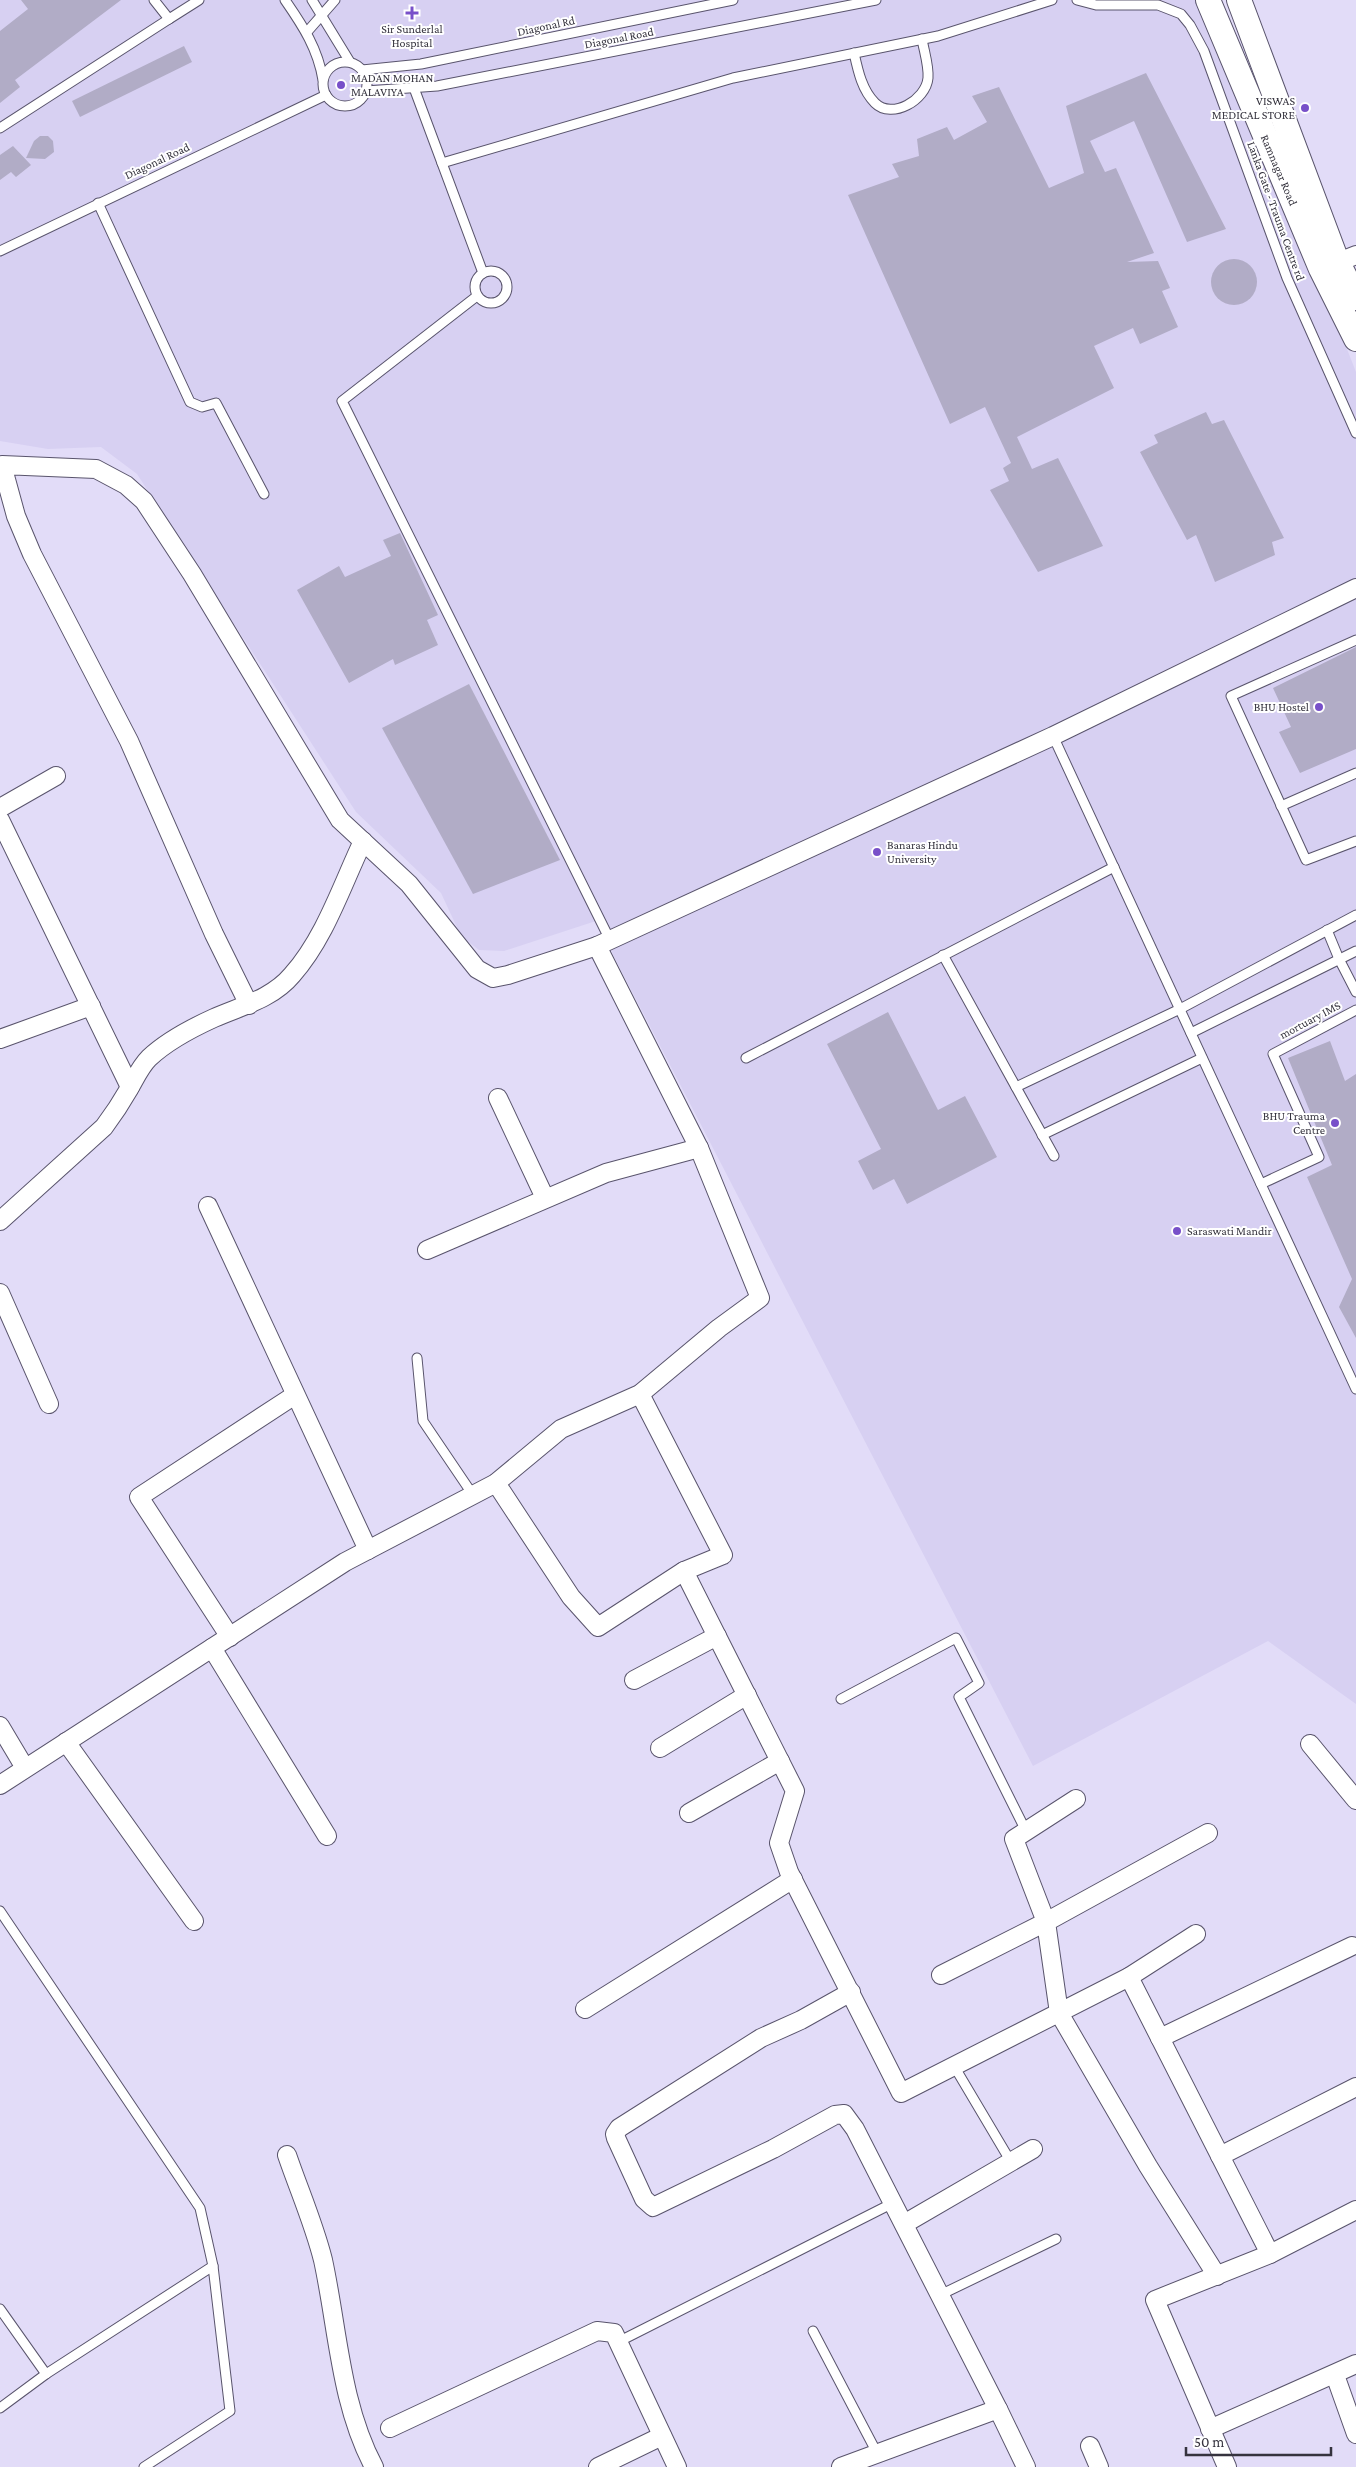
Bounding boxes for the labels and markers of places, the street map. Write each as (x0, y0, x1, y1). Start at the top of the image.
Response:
marker: Sir Sunderlal Hospital (405, 6, 419, 20)
place label: Sir Sunderlal Hospital (381, 22, 443, 50)
place label: MADAN MOHAN MALAVIYA (351, 71, 433, 99)
marker: MADAN MOHAN MALAVIYA (335, 79, 347, 91)
place label: VISWAS MEDICAL STORE (1212, 94, 1295, 122)
marker: VISWAS MEDICAL STORE (1299, 102, 1311, 114)
place label: BHU Hostel (1254, 700, 1309, 714)
marker: BHU Hostel (1313, 701, 1325, 713)
place label: Banaras Hindu University (887, 838, 958, 866)
marker: Banaras Hindu University (871, 846, 883, 858)
place label: BHU Trauma Centre (1263, 1109, 1325, 1137)
marker: BHU Trauma Centre (1329, 1117, 1341, 1129)
place label: Saraswati Mandir (1187, 1224, 1272, 1238)
marker: Saraswati Mandir (1171, 1225, 1183, 1237)

